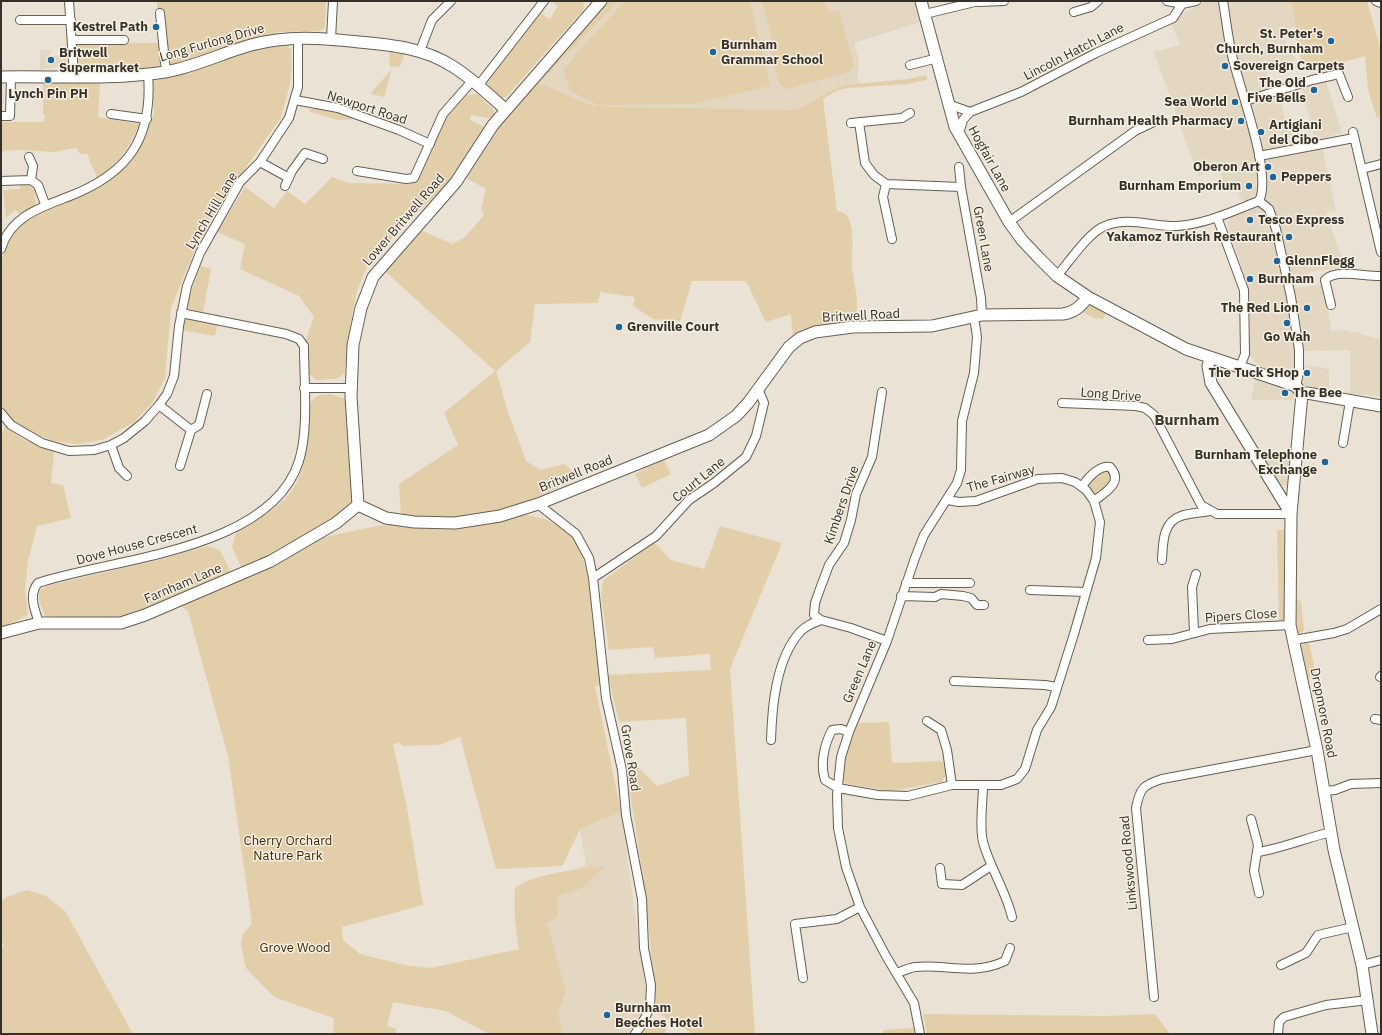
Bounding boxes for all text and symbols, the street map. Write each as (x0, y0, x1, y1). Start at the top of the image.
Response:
place label: Kestrel Path (73, 19, 148, 35)
street label: Lincoln Hatch Lane (1021, 20, 1127, 84)
street label: Long Furlong Drive (158, 21, 266, 65)
marker: Kestrel Path (151, 22, 161, 32)
place label: St. Peter's Church, Burnham (1216, 26, 1323, 57)
marker: St. Peter's Church, Burnham (1326, 36, 1336, 46)
place label: Burnham Grammar School (721, 37, 823, 68)
place label: Britwell Supermarket (59, 45, 139, 76)
marker: Burnham Grammar School (708, 47, 718, 57)
marker: Britwell Supermarket (46, 55, 56, 65)
place label: Sovereign Carpets (1233, 58, 1345, 74)
marker: Sovereign Carpets (1220, 61, 1230, 71)
marker: Lynch Pin PH (43, 75, 53, 85)
place label: The Old Five Bells (1247, 75, 1306, 106)
marker: The Old Five Bells (1309, 85, 1319, 95)
place label: Lynch Pin PH (8, 86, 88, 102)
street label: Newport Road (325, 88, 409, 128)
place label: Sea World (1164, 94, 1227, 110)
marker: Sea World (1230, 97, 1240, 107)
place label: Burnham Health Pharmacy (1068, 113, 1233, 129)
marker: Burnham Health Pharmacy (1236, 116, 1246, 126)
place label: Artigiani del Cibo (1269, 117, 1322, 148)
street label: Hogfair Lane (964, 123, 1014, 195)
marker: Artigiani del Cibo (1256, 127, 1266, 137)
place label: Oberon Art (1193, 159, 1260, 175)
marker: Oberon Art (1263, 162, 1273, 172)
place label: Peppers (1281, 169, 1331, 185)
street label: Lynch Hill Lane (183, 170, 241, 252)
street label: Lower Britwell Road (360, 171, 448, 269)
marker: Peppers (1268, 172, 1278, 182)
place label: Burnham Emporium (1119, 178, 1241, 194)
marker: Burnham Emporium (1244, 181, 1254, 191)
street label: Green Lane (970, 205, 996, 273)
place label: Tesco Express (1258, 212, 1344, 228)
marker: Tesco Express (1245, 215, 1255, 225)
place label: Yakamoz Turkish Restaurant (1106, 229, 1281, 245)
marker: Yakamoz Turkish Restaurant (1284, 232, 1294, 242)
place label: GlennFlegg (1285, 253, 1354, 269)
marker: GlennFlegg (1272, 256, 1282, 266)
place label: Burnham (1258, 271, 1314, 287)
marker: Burnham (1245, 274, 1255, 284)
place label: The Red Lion (1221, 300, 1299, 316)
marker: The Red Lion (1302, 303, 1312, 313)
street label: Britwell Road (822, 306, 900, 326)
marker: Go Wah (1282, 318, 1292, 328)
place label: Grenville Court (627, 319, 719, 335)
marker: Grenville Court (614, 322, 624, 332)
place label: Go Wah (1263, 329, 1311, 345)
place label: The Tuck SHop (1208, 365, 1299, 381)
marker: The Tuck SHop (1302, 368, 1312, 378)
street label: Long Drive (1080, 385, 1142, 405)
place label: The Bee (1293, 385, 1342, 401)
marker: The Bee (1280, 388, 1290, 398)
district label: Burnham (1155, 412, 1219, 430)
place label: Burnham Telephone Exchange (1194, 447, 1317, 478)
street label: Britwell Road (537, 452, 615, 496)
street label: Court Lane (670, 454, 728, 506)
marker: Burnham Telephone Exchange (1320, 457, 1330, 467)
street label: The Fairway (965, 462, 1037, 496)
street label: Kimbers Drive (821, 464, 863, 546)
street label: Dove House Crescent (75, 521, 199, 569)
street label: Farnham Lane (142, 561, 224, 607)
street label: Pipers Close (1204, 606, 1278, 626)
street label: Green Lane (840, 638, 880, 706)
street label: Dropmore Road (1307, 667, 1339, 759)
street label: Grove Road (617, 724, 643, 792)
street label: Linkswood Road (1117, 815, 1141, 911)
park label: Cherry Orchard Nature Park (244, 833, 332, 864)
park label: Grove Wood (260, 940, 330, 956)
place label: Burnham Beeches Hotel (615, 1000, 703, 1031)
marker: Burnham Beeches Hotel (602, 1010, 612, 1020)

